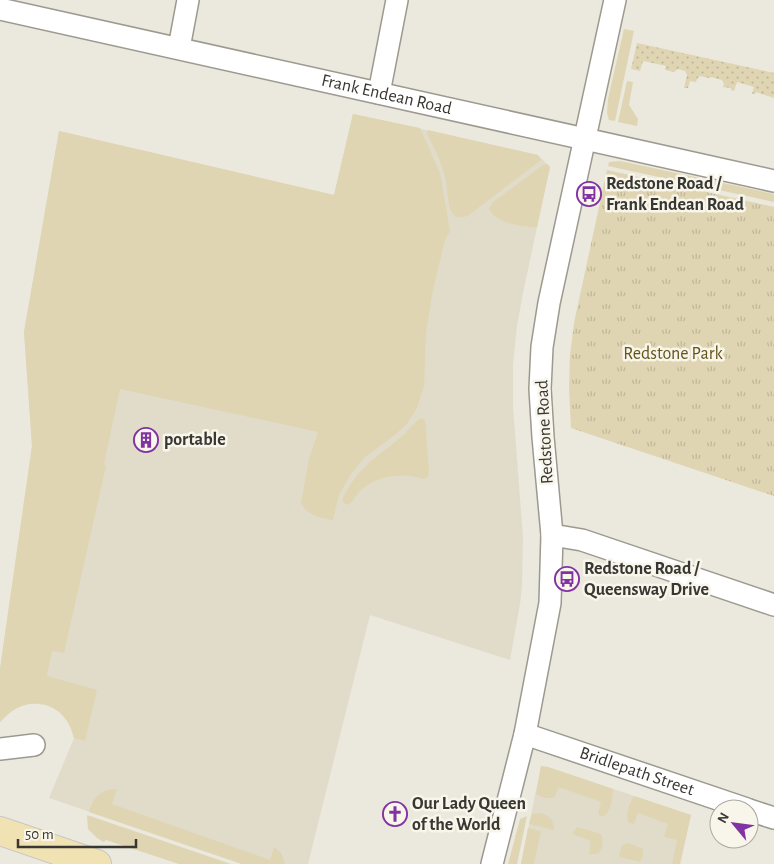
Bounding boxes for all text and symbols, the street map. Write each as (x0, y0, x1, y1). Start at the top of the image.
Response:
street label: Frank Endean Road (320, 72, 453, 118)
place label: Redstone Road / Frank Endean Road (606, 175, 744, 214)
bus stop icon: Redstone Road / Frank Endean Road (576, 181, 602, 207)
park label: Redstone Park (623, 345, 723, 363)
street label: Redstone Road (533, 380, 557, 484)
building icon: portable (133, 427, 159, 453)
place label: portable (164, 431, 226, 449)
place label: Redstone Road / Queensway Drive (584, 560, 709, 599)
bus stop icon: Redstone Road / Queensway Drive (554, 566, 580, 592)
street label: Bridlepath Street (577, 744, 697, 800)
place label: Our Lady Queen of the World (412, 795, 526, 834)
north arrow (709, 799, 759, 849)
church icon: Our Lady Queen of the World (382, 801, 408, 827)
text: N (715, 811, 732, 826)
scale bar (18, 816, 135, 848)
text: 50 m (25, 827, 54, 842)

